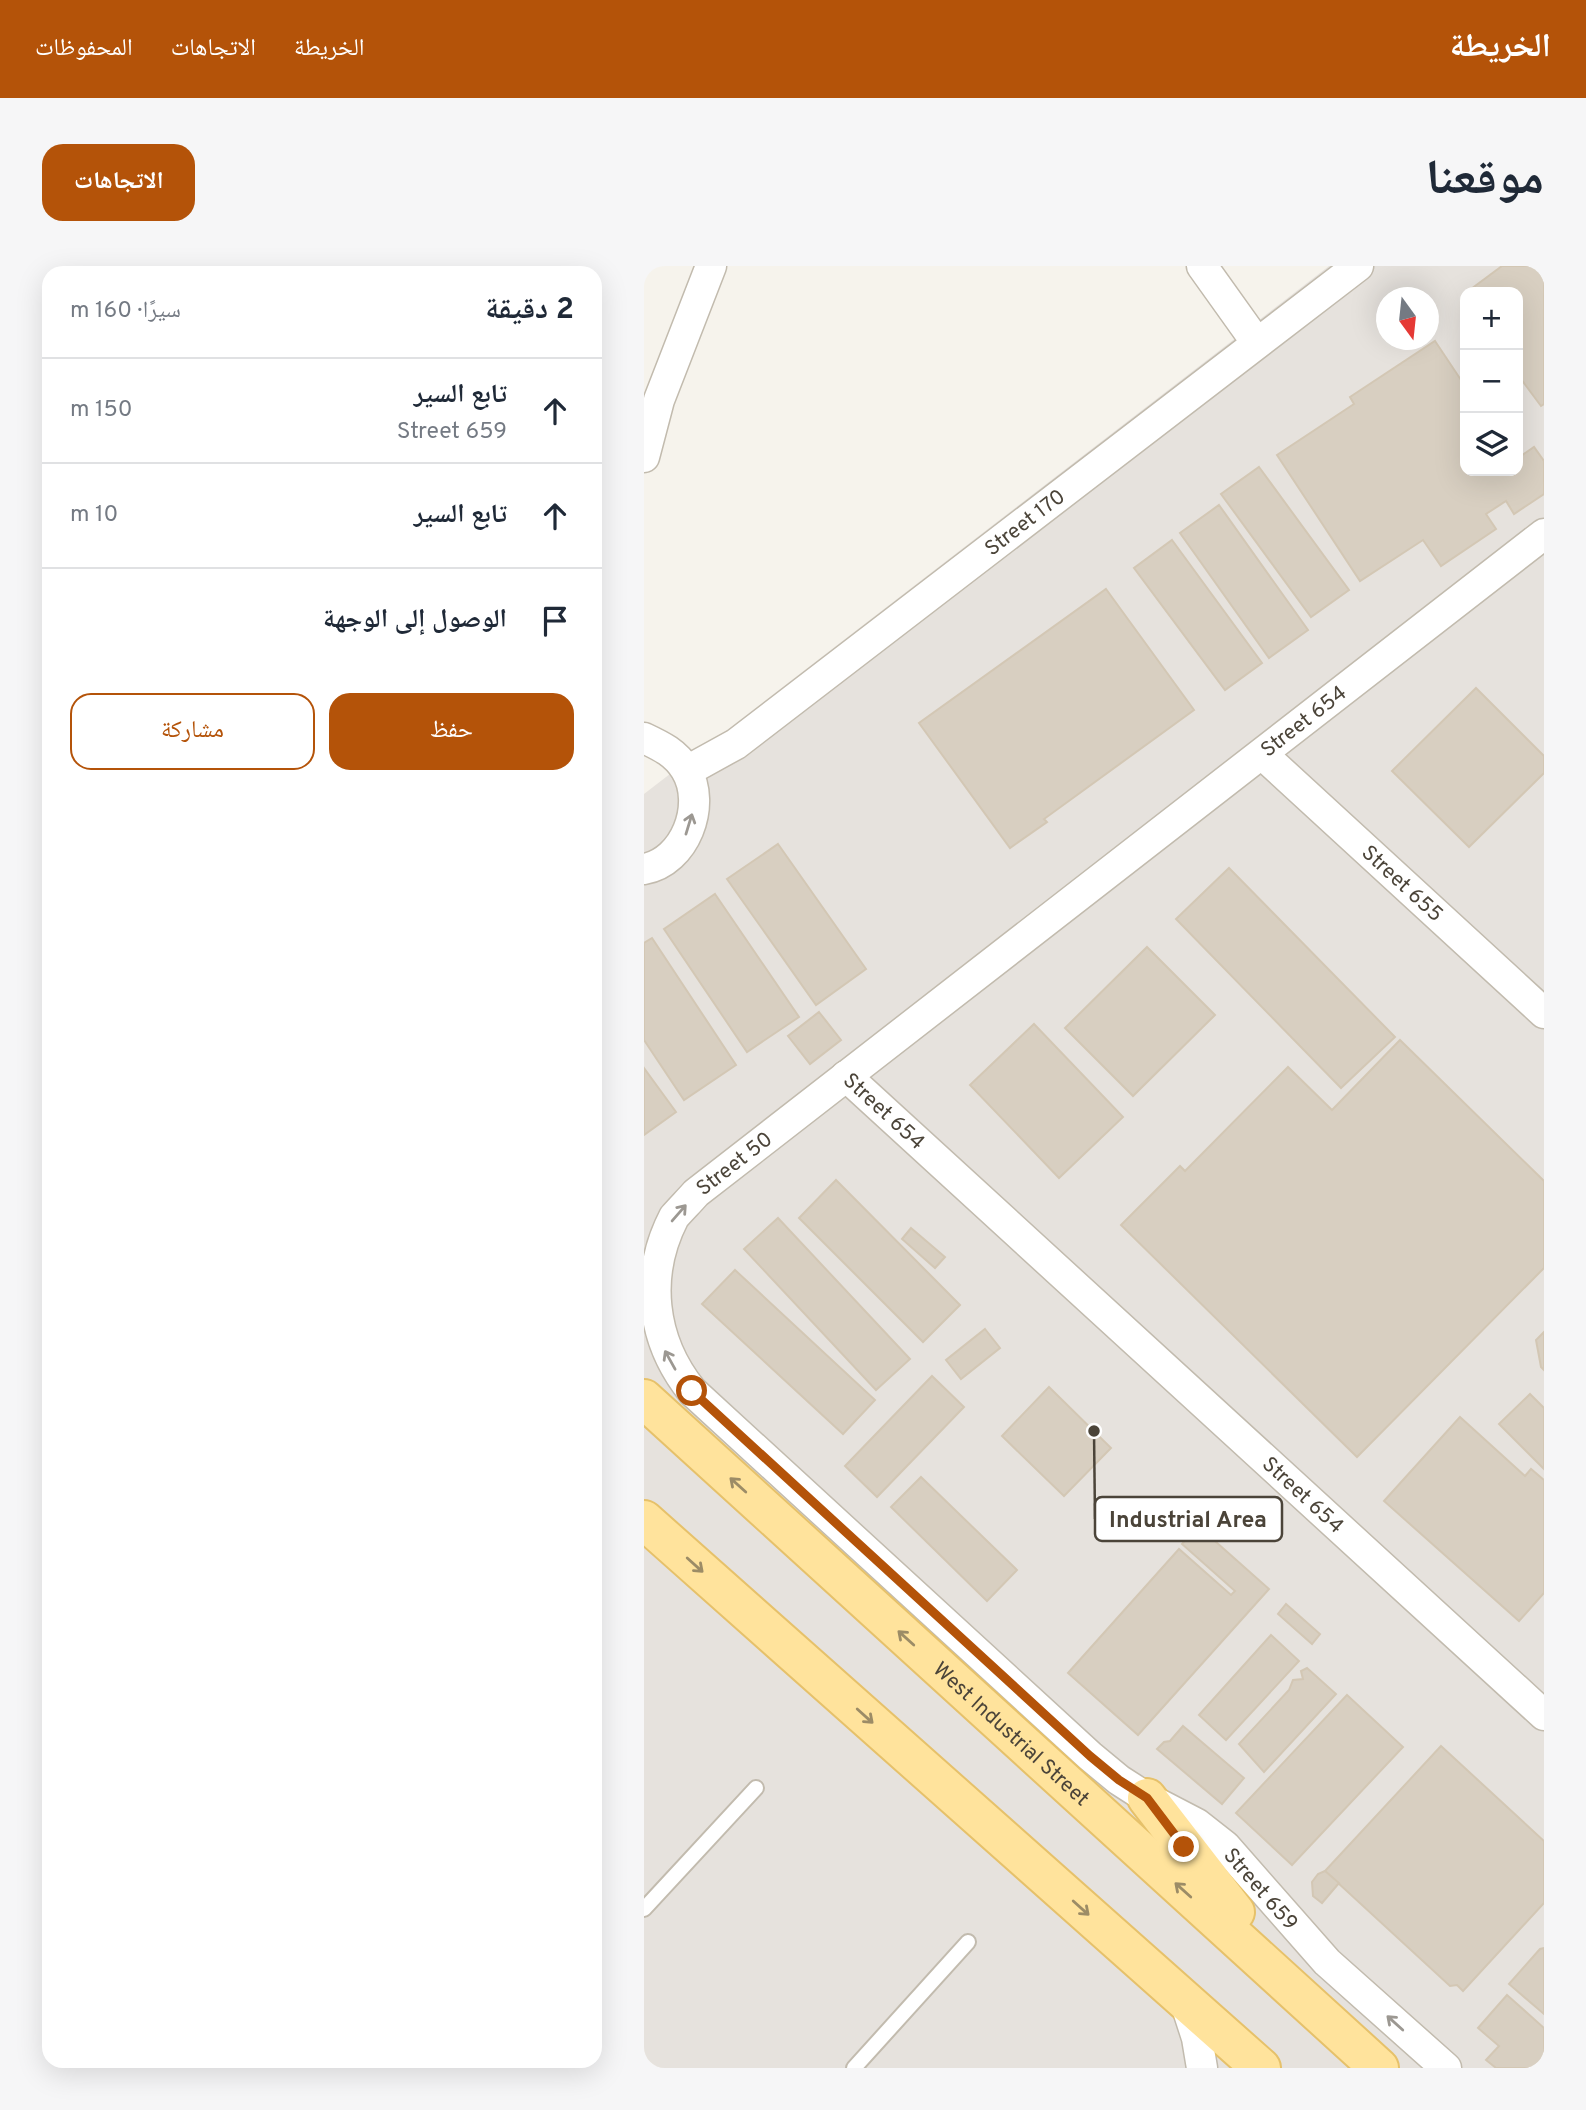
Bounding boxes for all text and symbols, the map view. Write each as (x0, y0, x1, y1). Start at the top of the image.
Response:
text: الخريطة (1450, 27, 1551, 69)
text: المحفوظات (35, 34, 133, 64)
text: الاتجاهات (171, 34, 256, 64)
text: الخريطة (294, 34, 365, 64)
button: الاتجاهات (42, 144, 195, 221)
text: موقعنا (1426, 150, 1544, 212)
north arrow (1376, 287, 1439, 350)
map controls (1460, 287, 1523, 476)
button: + (1460, 287, 1523, 350)
text: 2 دقيقة (485, 292, 574, 329)
text: سيرًا · 160 m (70, 297, 181, 326)
button: − (1460, 350, 1523, 413)
text: تابع السير (414, 379, 507, 412)
icon: ahead (536, 392, 574, 430)
text: 150 m (70, 396, 132, 425)
button: layers (1460, 413, 1523, 476)
text: Street 659 (397, 418, 507, 447)
street label: Street 170 (980, 484, 1071, 563)
icon: ahead (536, 497, 574, 535)
text: تابع السير (414, 499, 507, 532)
text: 10 m (70, 501, 118, 530)
icon: arrive (536, 602, 574, 640)
text: الوصول إلى الوجهة (323, 604, 507, 637)
street label: Street 654 (1256, 680, 1353, 764)
button: مشاركة (70, 693, 315, 770)
button: حفظ (329, 693, 574, 770)
one-way arrow (684, 813, 697, 835)
street label: Street 655 (1355, 840, 1448, 929)
street label: Street 654 (837, 1068, 930, 1157)
street label: Street 50 (691, 1127, 779, 1203)
one-way arrow (671, 1204, 687, 1222)
one-way arrow (663, 1350, 676, 1371)
route start (676, 1375, 707, 1406)
street label: Street 654 (1256, 1451, 1349, 1540)
one-way arrow (729, 1477, 747, 1493)
callout: Industrial Area (1095, 1497, 1282, 1541)
text: Industrial Area (1109, 1507, 1267, 1536)
one-way arrow (686, 1557, 704, 1573)
one-way arrow (897, 1630, 915, 1646)
street label: West Industrial Street (927, 1657, 1094, 1813)
one-way arrow (856, 1708, 874, 1724)
route end (1168, 1831, 1199, 1862)
street label: Street 659 (1217, 1843, 1303, 1937)
one-way arrow (1174, 1882, 1192, 1898)
one-way arrow (1072, 1899, 1089, 1916)
one-way arrow (1386, 2015, 1404, 2031)

